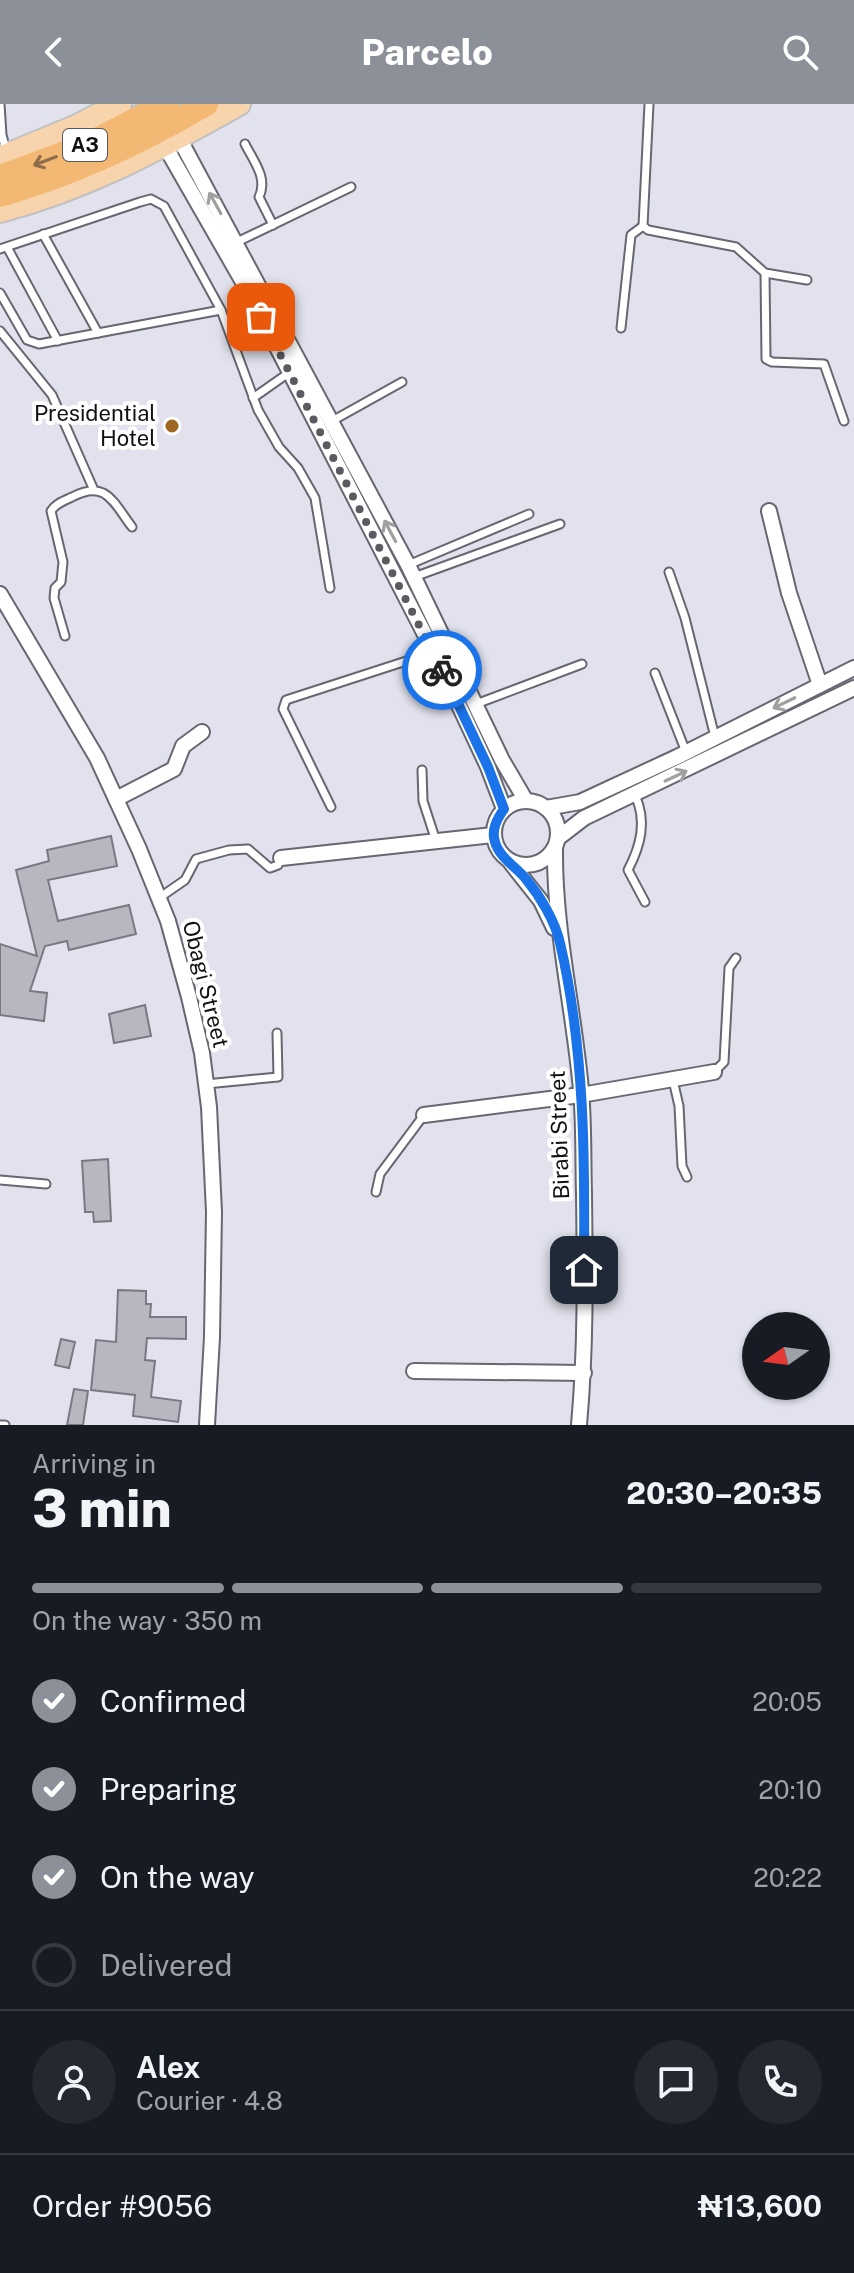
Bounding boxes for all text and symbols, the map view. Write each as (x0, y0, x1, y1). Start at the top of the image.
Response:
icon: back (32, 30, 76, 74)
icon: search (778, 30, 822, 74)
text: Parcelo (361, 31, 493, 73)
road number: A3 (63, 129, 107, 161)
one-way arrow (33, 155, 58, 169)
one-way arrow (207, 192, 223, 215)
pin (227, 283, 295, 351)
icon: bag (239, 295, 283, 339)
place label: Presidential Hotel (34, 400, 156, 451)
marker: Presidential Hotel (163, 417, 181, 435)
one-way arrow (382, 520, 398, 544)
courier (402, 630, 482, 710)
icon: bike (420, 648, 464, 692)
one-way arrow (773, 696, 797, 711)
one-way arrow (664, 768, 688, 783)
street label: Obagi Street (178, 918, 234, 1050)
street label: Birabi Street (544, 1070, 574, 1200)
pin (550, 1236, 618, 1304)
icon: home (562, 1248, 606, 1292)
north arrow (742, 1312, 830, 1400)
map controls (742, 1312, 830, 1400)
text: Arriving in (32, 1448, 156, 1479)
text: 20:30–20:35 (626, 1475, 822, 1511)
text: 3 min (32, 1478, 172, 1539)
text: On the way · 350 m (32, 1605, 262, 1636)
icon: check (32, 1679, 76, 1723)
text: Confirmed (100, 1683, 246, 1719)
text: 20:05 (752, 1686, 822, 1717)
icon: check (32, 1767, 76, 1811)
text: Preparing (100, 1771, 237, 1807)
text: 20:10 (758, 1774, 822, 1805)
icon: check (32, 1855, 76, 1899)
text: On the way (100, 1859, 254, 1895)
text: 20:22 (753, 1862, 822, 1893)
text: Delivered (100, 1947, 232, 1983)
button: person (32, 2040, 116, 2124)
button: chat (634, 2040, 718, 2124)
button: phone (738, 2040, 822, 2124)
text: Alex (136, 2049, 200, 2085)
text: Courier · 4.8 (136, 2085, 283, 2116)
text: Order #9056 (32, 2188, 212, 2224)
text: ₦13,600 (698, 2188, 822, 2224)

